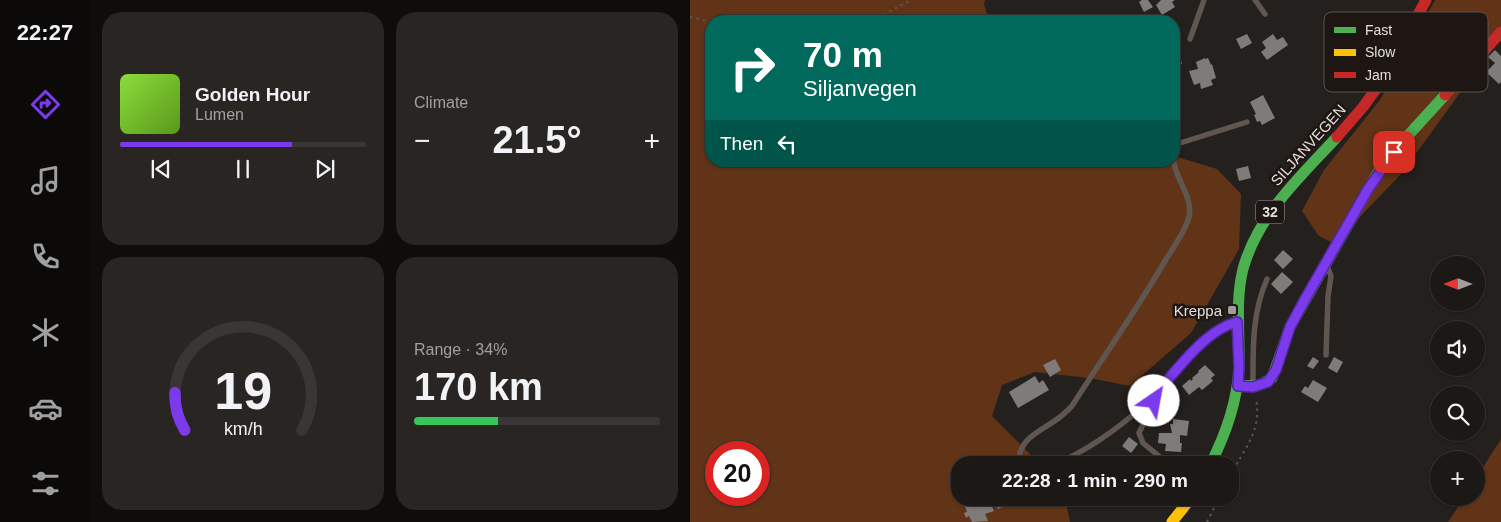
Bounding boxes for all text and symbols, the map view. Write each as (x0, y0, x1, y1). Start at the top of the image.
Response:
legend (1324, 12, 1488, 92)
text: 22:27 (17, 20, 73, 45)
text: Fast (1365, 22, 1392, 38)
icon: right (720, 35, 785, 100)
text: 70 m (803, 35, 883, 74)
text: Slow (1365, 44, 1396, 60)
text: Jam (1365, 67, 1391, 83)
text: Siljanvegen (803, 76, 917, 101)
text: Golden Hour (195, 84, 310, 105)
icon: directions (28, 87, 63, 122)
text: Climate (414, 94, 468, 111)
street label: SILJANVEGEN (1267, 101, 1349, 189)
text: Lumen (195, 106, 244, 123)
text: 21.5° (492, 119, 582, 161)
text: − (414, 125, 430, 156)
text: + (644, 125, 660, 156)
icon: left (773, 130, 801, 158)
pin (1373, 131, 1415, 173)
text: Then (720, 133, 763, 154)
icon: arrive (1380, 138, 1408, 166)
icon: previous (147, 155, 175, 183)
icon: pause (229, 155, 257, 183)
icon: next (311, 155, 339, 183)
icon: music (28, 163, 63, 198)
road number: 32 (1256, 200, 1284, 223)
icon: phone (28, 239, 63, 274)
north arrow (1430, 256, 1485, 311)
map controls (1430, 256, 1485, 506)
place label: Kreppa (1174, 302, 1223, 319)
marker: Kreppa (1226, 304, 1238, 316)
icon: climate (28, 315, 63, 350)
button: sound (1430, 321, 1485, 376)
text: Range · 34% (414, 341, 507, 358)
text: 19 (214, 362, 272, 420)
text: 170 km (414, 366, 543, 408)
position arrow (1127, 374, 1179, 426)
button: search (1430, 386, 1485, 441)
icon: car (28, 391, 63, 426)
text: km/h (224, 419, 262, 439)
speed limit sign: 20 (705, 441, 770, 506)
button: + (1430, 451, 1485, 506)
icon: filters (28, 466, 63, 501)
text: 22:28 · 1 min · 290 m (1002, 470, 1188, 491)

